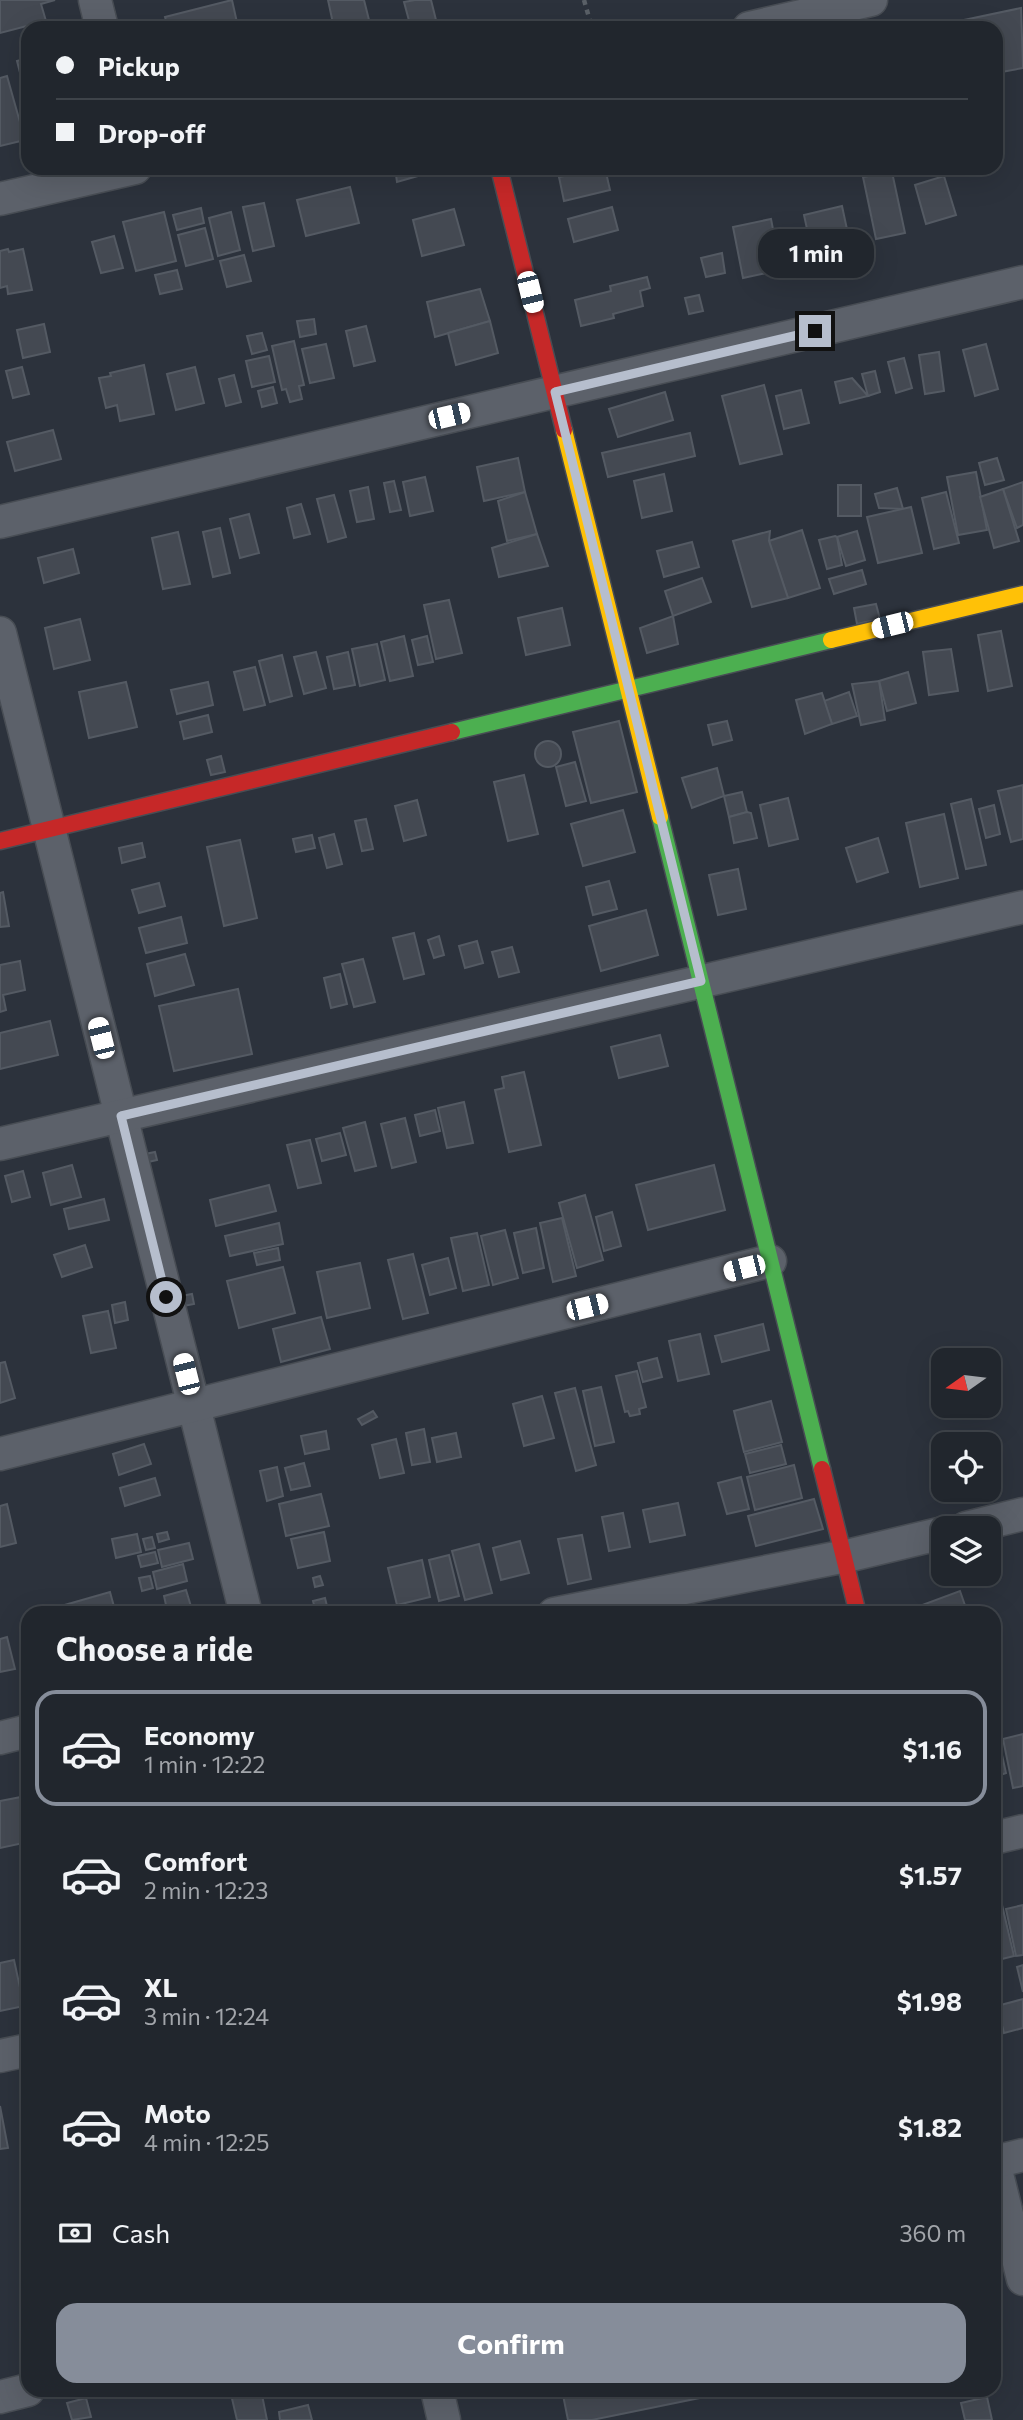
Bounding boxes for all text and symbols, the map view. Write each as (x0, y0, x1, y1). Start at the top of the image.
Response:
text: Pickup (98, 50, 180, 81)
text: Drop-off (98, 117, 205, 148)
callout: 1 min (757, 230, 873, 278)
text: 1 min (789, 239, 843, 267)
car (515, 269, 546, 315)
route end (799, 315, 831, 347)
car (427, 401, 472, 431)
car (870, 610, 915, 640)
car (86, 1015, 117, 1061)
car (722, 1253, 767, 1283)
route start (150, 1281, 182, 1313)
car (565, 1292, 610, 1322)
north arrow (931, 1348, 1001, 1418)
map controls (931, 1348, 1001, 1586)
car (171, 1351, 202, 1397)
button: locate (931, 1432, 1001, 1502)
button: layers (931, 1516, 1001, 1586)
text: Choose a ride (56, 1628, 253, 1668)
icon: car (60, 1717, 123, 1780)
text: Economy (144, 1719, 255, 1750)
text: $1.16 (903, 1733, 962, 1764)
text: 1 min · 12:22 (144, 1750, 265, 1778)
icon: car (60, 1843, 123, 1906)
text: Comfort (144, 1845, 247, 1876)
text: $1.57 (899, 1859, 962, 1890)
text: 2 min · 12:23 (144, 1876, 268, 1904)
icon: car (60, 1969, 123, 2032)
text: XL (144, 1971, 178, 2002)
text: $1.98 (897, 1985, 962, 2016)
text: 3 min · 12:24 (144, 2002, 269, 2030)
icon: car (60, 2095, 123, 2158)
text: Moto (144, 2097, 211, 2128)
text: $1.82 (898, 2111, 962, 2142)
text: 4 min · 12:25 (144, 2128, 270, 2156)
icon: cash (56, 2214, 94, 2252)
text: Cash (112, 2217, 170, 2248)
text: 360 m (899, 2219, 966, 2247)
button: Confirm (56, 2303, 966, 2383)

